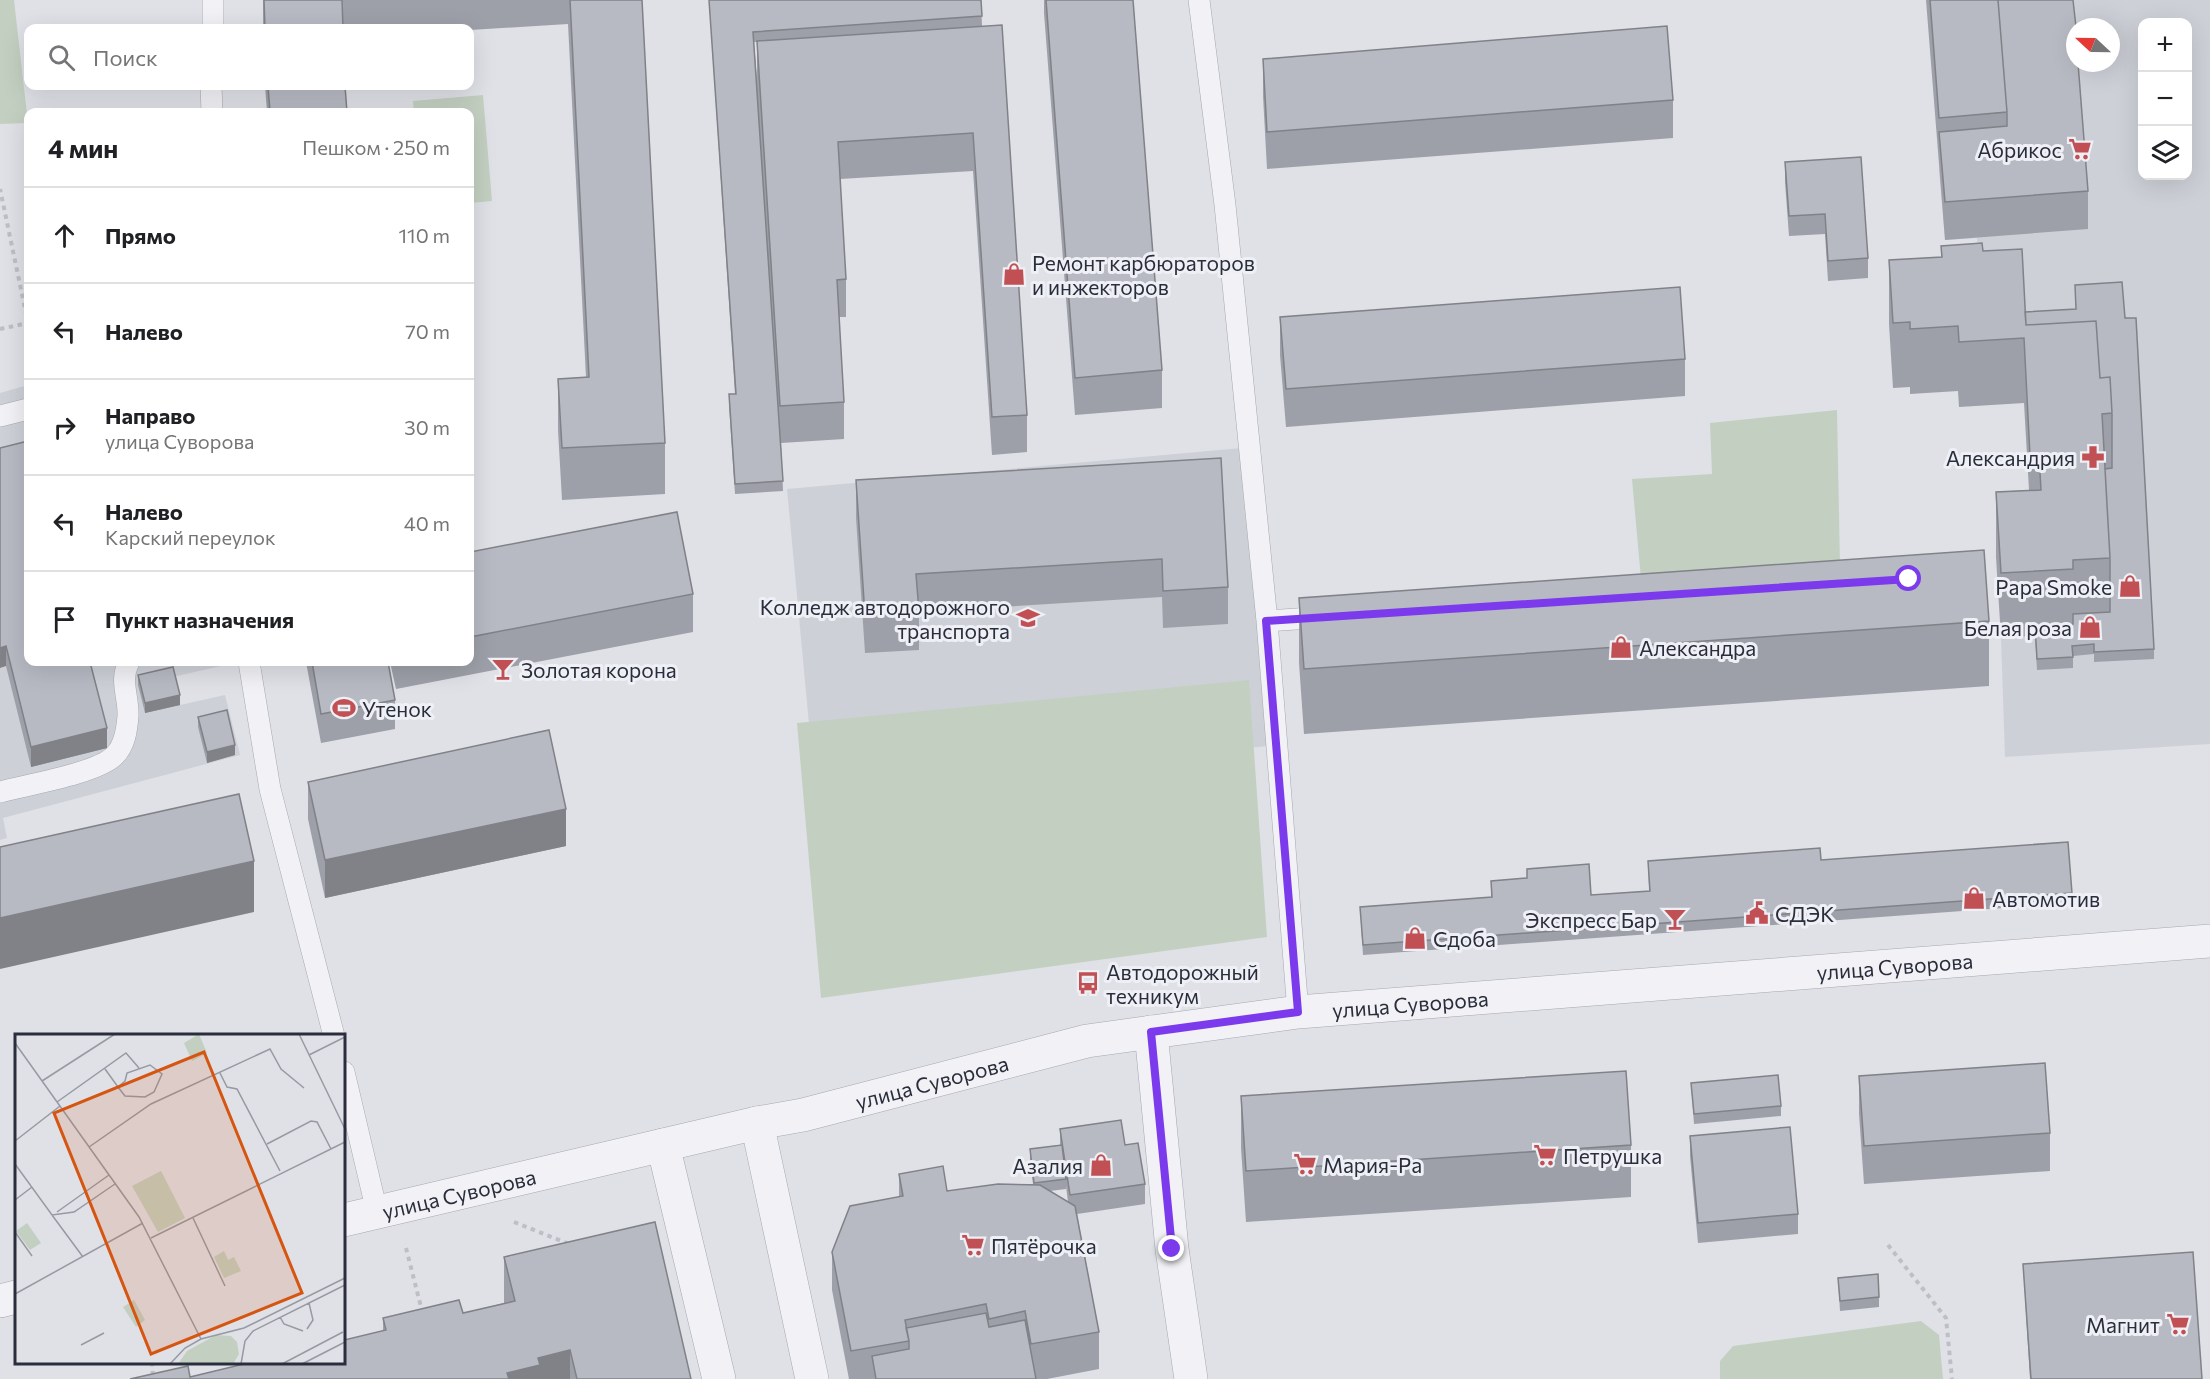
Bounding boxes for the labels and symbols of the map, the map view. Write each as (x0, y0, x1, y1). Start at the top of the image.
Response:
north arrow (2066, 18, 2120, 72)
supermarket icon: Абрикос (2067, 136, 2093, 162)
place label: Абрикос (1977, 137, 2062, 162)
place label: Ремонт карбюраторов и инжекторов (1032, 250, 1255, 299)
shop icon: Ремонт карбюраторов и инжекторов (1001, 261, 1027, 287)
pharmacy icon: Александрия (2080, 444, 2106, 470)
place label: Александрия (1946, 445, 2075, 470)
route start (1895, 565, 1921, 591)
shop icon: Papa Smoke (2117, 573, 2143, 599)
place label: Papa Smoke (1995, 574, 2112, 599)
place label: Колледж автодорожного транспорта (760, 594, 1010, 643)
school or university icon: Колледж автодорожного транспорта (1015, 605, 1041, 631)
shop icon: Белая роза (2077, 614, 2103, 640)
place label: Белая роза (1964, 615, 2072, 640)
shop icon: Александра (1608, 634, 1634, 660)
place label: Александра (1639, 635, 1756, 660)
bar icon: Золотая корона (490, 656, 516, 682)
place label: Золотая корона (521, 657, 677, 682)
sports icon: Утенок (331, 695, 357, 721)
place label: Утенок (362, 696, 432, 721)
shop icon: Автомотив (1961, 885, 1987, 911)
place label: Автомотив (1992, 886, 2100, 911)
public building icon: СДЭК (1744, 900, 1770, 926)
place label: СДЭК (1775, 901, 1834, 926)
bar icon: Экспресс Бар (1662, 906, 1688, 932)
place label: Экспресс Бар (1525, 907, 1657, 932)
shop icon: Сдоба (1402, 925, 1428, 951)
place label: Сдоба (1433, 926, 1496, 951)
street label: улица Суворова (1816, 947, 1974, 984)
place label: Автодорожный техникум (1106, 959, 1259, 1008)
bus stop icon: Автодорожный техникум (1075, 970, 1101, 996)
street label: улица Суворова (1331, 985, 1489, 1022)
inset map (15, 1034, 345, 1364)
street label: улица Суворова (853, 1050, 1011, 1113)
supermarket icon: Петрушка (1532, 1142, 1558, 1168)
place label: Петрушка (1563, 1143, 1662, 1168)
supermarket icon: Мария-Ра (1292, 1151, 1318, 1177)
shop icon: Азалия (1088, 1152, 1114, 1178)
place label: Мария-Ра (1323, 1152, 1422, 1177)
place label: Азалия (1012, 1153, 1083, 1178)
street label: улица Суворова (380, 1163, 538, 1223)
supermarket icon: Пятёрочка (960, 1232, 986, 1258)
place label: Пятёрочка (991, 1233, 1097, 1258)
route end (1158, 1235, 1184, 1261)
supermarket icon: Магнит (2165, 1311, 2191, 1337)
place label: Магнит (2086, 1312, 2160, 1337)

